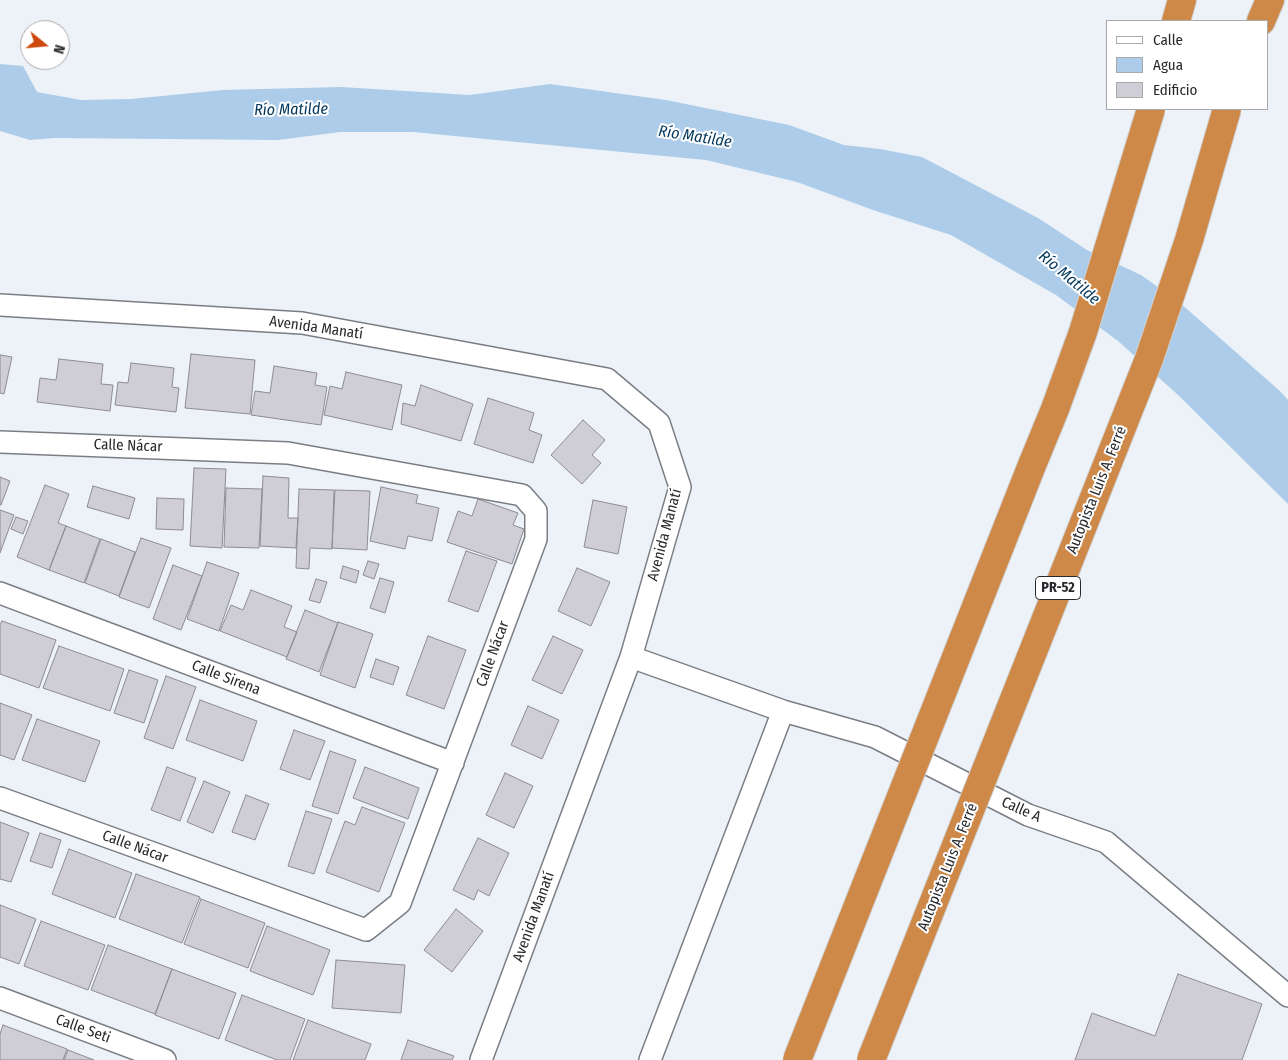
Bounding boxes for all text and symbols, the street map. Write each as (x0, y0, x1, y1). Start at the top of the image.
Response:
north arrow (20, 20, 70, 70)
legend (1106, 20, 1268, 110)
text: Calle (1153, 31, 1183, 49)
text: N (50, 43, 68, 56)
text: Agua (1153, 56, 1183, 74)
text: Edificio (1153, 81, 1198, 99)
water label: Río Matilde (254, 100, 328, 120)
water label: Río Matilde (657, 122, 733, 152)
water label: Río Matilde (1035, 247, 1103, 309)
street label: Avenida Manatí (268, 313, 364, 343)
street label: Autopista Luis A. Ferré (1063, 424, 1131, 556)
street label: Calle Nácar (93, 436, 163, 456)
street label: Avenida Manatí (644, 487, 686, 583)
road number: PR-52 (1036, 576, 1080, 600)
street label: Calle Nácar (473, 619, 513, 689)
street label: Calle Sirena (189, 657, 263, 699)
street label: Calle A (998, 793, 1044, 827)
street label: Autopista Luis A. Ferré (914, 801, 982, 933)
street label: Calle Nácar (100, 827, 170, 867)
street label: Avenida Manatí (509, 870, 559, 964)
street label: Calle Seti (53, 1011, 113, 1047)

